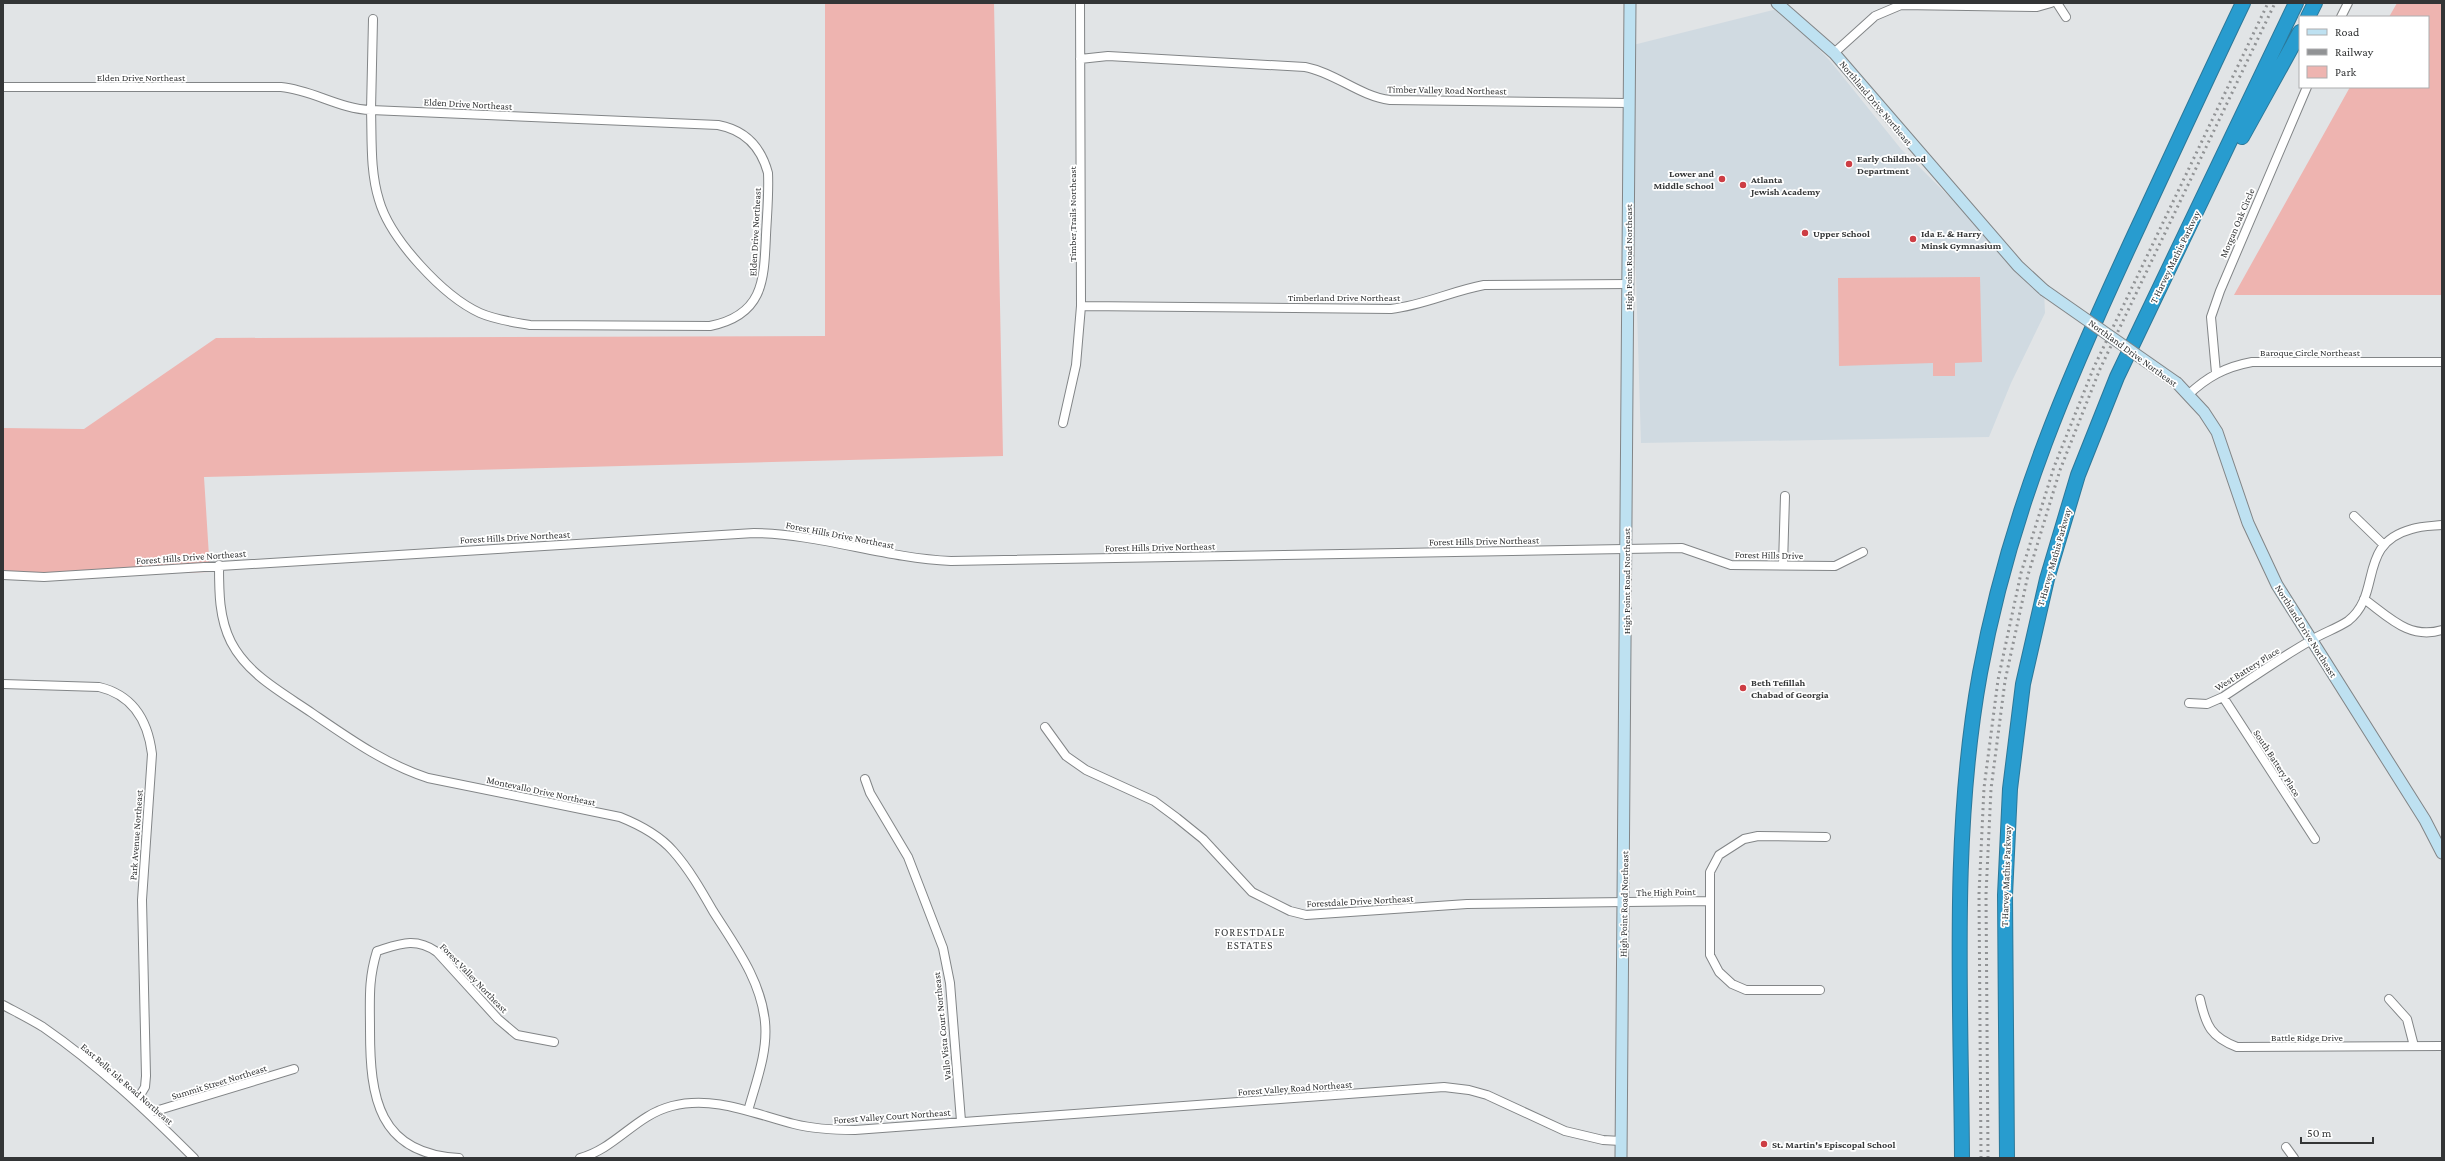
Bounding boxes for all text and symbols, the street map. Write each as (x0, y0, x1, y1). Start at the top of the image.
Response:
legend (2299, 16, 2429, 88)
text: Road (2335, 25, 2360, 39)
text: Railway (2335, 45, 2374, 59)
street label: Northland Drive Northeast (1837, 58, 1915, 148)
text: Park (2335, 65, 2357, 79)
street label: Elden Drive Northeast (97, 72, 186, 83)
street label: Timber Valley Road Northeast (1387, 83, 1507, 97)
street label: Elden Drive Northeast (423, 96, 513, 112)
place label: Early Childhood Department (1857, 153, 1926, 176)
marker: Early Childhood Department (1844, 159, 1854, 169)
street label: Timber Trails Northeast (1067, 166, 1078, 262)
place label: Lower and Middle School (1653, 168, 1715, 191)
marker: Lower and Middle School (1717, 174, 1727, 184)
place label: Atlanta Jewish Academy (1750, 174, 1820, 197)
marker: Atlanta Jewish Academy (1738, 180, 1748, 190)
street label: Morgan Oak Circle (2217, 186, 2257, 259)
street label: Elden Drive Northeast (747, 187, 763, 277)
street label: High Point Road Northeast (1623, 203, 1634, 310)
street label: T Harvey Mathis Parkway (2148, 209, 2202, 305)
marker: Upper School (1800, 228, 1810, 238)
place label: Upper School (1813, 228, 1870, 239)
place label: Ida E. & Harry Minsk Gymnasium (1921, 228, 2002, 251)
marker: Ida E. & Harry Minsk Gymnasium (1908, 234, 1918, 244)
street label: Timberland Drive Northeast (1288, 292, 1401, 303)
street label: Northland Drive Northeast (2086, 317, 2180, 389)
street label: Baroque Circle Northeast (2260, 347, 2361, 358)
street label: T Harvey Mathis Parkway (2035, 506, 2073, 607)
street label: Forest Hills Drive Northeast (785, 519, 896, 551)
street label: High Point Road Northeast (1621, 527, 1632, 634)
street label: Forest Hills Drive Northeast (460, 529, 571, 545)
street label: Forest Hills Drive Northeast (1429, 535, 1540, 547)
street label: Forest Hills Drive Northeast (1105, 541, 1216, 553)
street label: Forest Hills Drive Northeast (136, 548, 247, 566)
street label: Forest Hills Drive (1735, 549, 1804, 561)
street label: Northland Drive Northeast (2273, 583, 2339, 680)
street label: West Battery Place (2213, 644, 2282, 693)
place label: Beth Tefillah Chabad of Georgia (1751, 677, 1829, 700)
marker: Beth Tefillah Chabad of Georgia (1738, 683, 1748, 693)
street label: South Battery Place (2251, 728, 2303, 799)
street label: Montevallo Drive Northeast (486, 774, 597, 808)
street label: Park Avenue Northeast (127, 789, 145, 881)
street label: T Harvey Mathis Parkway (1999, 825, 2013, 927)
street label: High Point Road Northeast (1618, 850, 1630, 957)
street label: The High Point (1636, 886, 1696, 898)
street label: Forestdale Drive Northeast (1306, 893, 1414, 909)
district label: FORESTDALE ESTATES (1215, 926, 1285, 951)
street label: Forest Valley Northeast (438, 941, 511, 1016)
street label: Vallo Vista Court Northeast (931, 971, 953, 1081)
street label: Battle Ridge Drive (2271, 1032, 2344, 1043)
street label: East Belle Isle Road Northeast (79, 1041, 176, 1127)
street label: Summit Street Northeast (170, 1062, 269, 1102)
street label: Forest Valley Road Northeast (1237, 1078, 1353, 1097)
street label: Forest Valley Court Northeast (833, 1106, 952, 1126)
scale bar (2301, 1119, 2373, 1145)
text: 50 m (2307, 1126, 2332, 1140)
marker: St. Martin's Episcopal School (1759, 1139, 1769, 1149)
place label: St. Martin's Episcopal School (1772, 1139, 1896, 1150)

